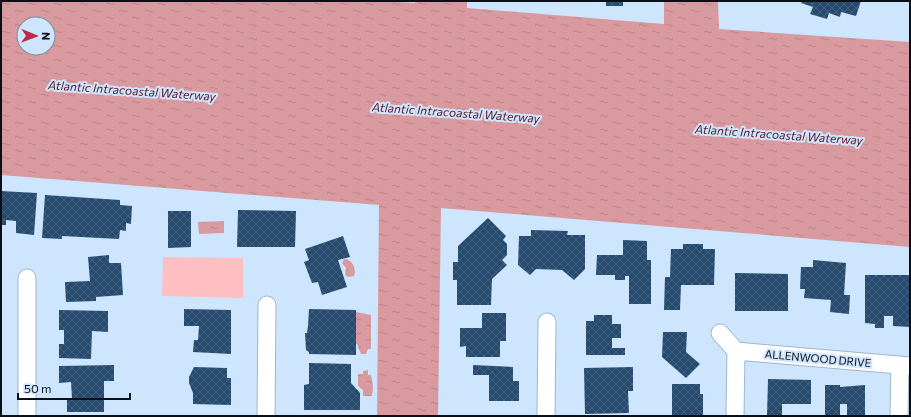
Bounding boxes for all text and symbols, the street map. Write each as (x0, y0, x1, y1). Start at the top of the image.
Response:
north arrow (16, 16, 56, 56)
text: N (40, 32, 53, 40)
water label: Atlantic Intracoastal Waterway (47, 77, 217, 103)
water label: Atlantic Intracoastal Waterway (371, 99, 541, 125)
water label: Atlantic Intracoastal Waterway (694, 121, 864, 147)
street label: ALLENWOOD DRIVE (764, 347, 872, 369)
scale bar (18, 375, 130, 401)
text: 50 m (24, 381, 52, 395)

